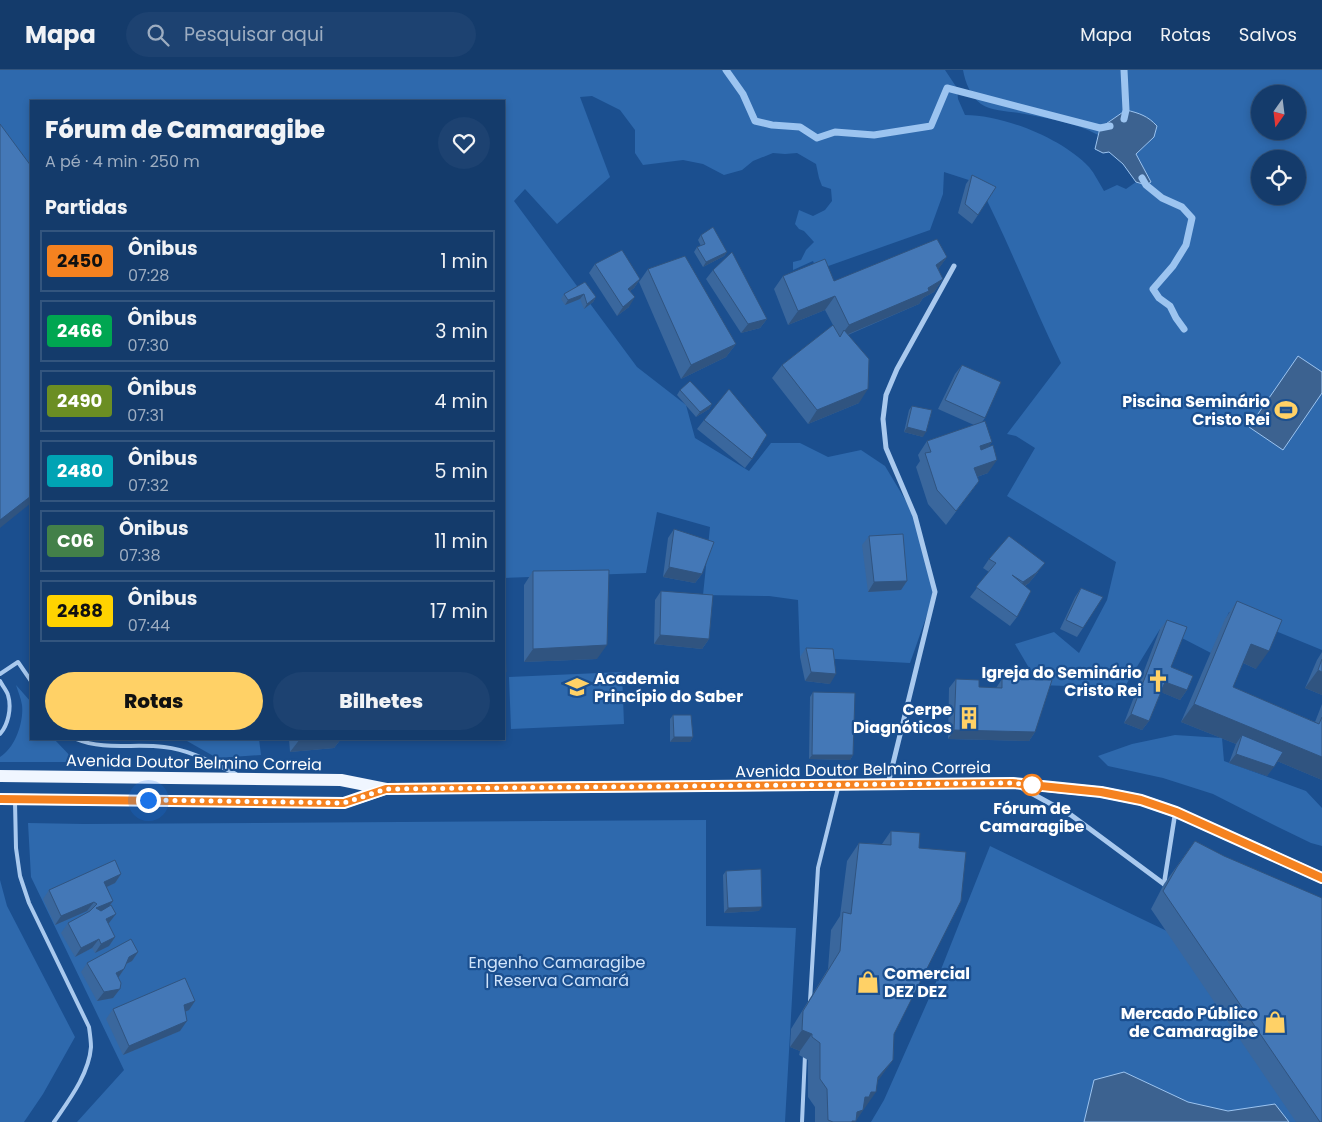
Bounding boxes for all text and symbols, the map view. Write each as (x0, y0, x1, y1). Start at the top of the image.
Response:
search box (126, 12, 476, 57)
text: Mapa (25, 18, 96, 51)
icon: search (144, 21, 172, 49)
text: Pesquisar aqui (184, 21, 324, 48)
text: Mapa (1080, 22, 1132, 47)
text: Rotas (1160, 22, 1211, 47)
text: Salvos (1239, 22, 1297, 47)
north arrow (1251, 85, 1306, 140)
map controls (1251, 85, 1306, 205)
text: Fórum de Camaragibe (45, 113, 325, 146)
button: heart (438, 117, 490, 169)
text: A pé · 4 min · 250 m (45, 150, 200, 173)
button: locate (1251, 150, 1306, 205)
text: Partidas (45, 194, 128, 221)
text: Ônibus (128, 235, 198, 262)
text: 2450 (57, 248, 103, 273)
text: 1 min (440, 248, 488, 275)
text: 07:28 (128, 264, 169, 287)
text: Ônibus (127, 305, 197, 332)
text: 2466 (57, 318, 102, 343)
text: 3 min (435, 318, 488, 345)
text: 07:30 (127, 334, 169, 357)
text: Ônibus (127, 375, 197, 402)
text: 2490 (57, 388, 102, 413)
text: 4 min (435, 388, 488, 415)
place label: Piscina Seminário Cristo Rei (1122, 390, 1270, 431)
sports icon: Piscina Seminário Cristo Rei (1273, 397, 1299, 423)
text: 07:31 (127, 404, 164, 427)
text: Ônibus (128, 445, 198, 472)
text: 2480 (57, 458, 103, 483)
text: 5 min (435, 458, 488, 485)
text: 07:32 (128, 474, 169, 497)
text: Ônibus (119, 515, 189, 542)
text: C06 (57, 528, 94, 553)
text: 11 min (434, 528, 488, 555)
text: 07:38 (119, 544, 161, 567)
text: Ônibus (128, 585, 197, 612)
text: 2488 (57, 598, 103, 623)
text: 17 min (430, 598, 488, 625)
text: 07:44 (128, 614, 170, 637)
place label: Igreja do Seminário Cristo Rei (982, 661, 1142, 702)
place label: Academia Princípio do Saber (594, 667, 743, 708)
church icon: Igreja do Seminário Cristo Rei (1145, 668, 1171, 694)
button: Rotas (45, 672, 263, 730)
button: Bilhetes (273, 672, 490, 730)
school or university icon: Academia Princípio do Saber (564, 674, 590, 700)
place label: Cerpe Diagnóticos (853, 698, 952, 739)
building icon: Cerpe Diagnóticos (956, 705, 982, 731)
street label: Avenida Doutor Belmino Correia (66, 749, 322, 776)
street label: Avenida Doutor Belmino Correia (735, 756, 991, 783)
marker: Fórum de Camaragibe (1021, 774, 1043, 796)
your location (136, 788, 161, 813)
place label: Fórum de Camaragibe (980, 797, 1085, 838)
park label: Engenho Camaragibe | Reserva Camará (469, 951, 646, 992)
place label: Comercial DEZ DEZ (884, 962, 970, 1003)
shop icon: Comercial DEZ DEZ (855, 969, 881, 995)
place label: Mercado Público de Camaragibe (1121, 1002, 1258, 1043)
shop icon: Mercado Público de Camaragibe (1262, 1009, 1288, 1035)

